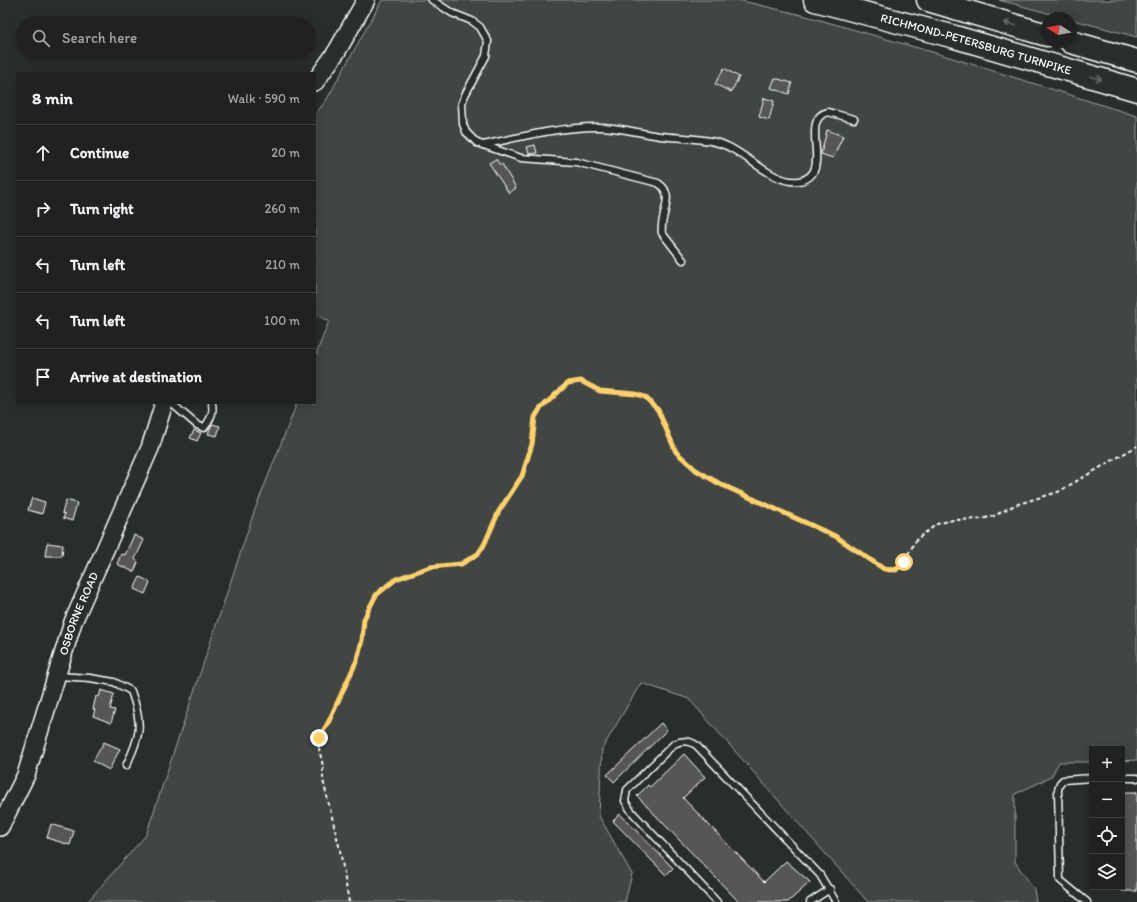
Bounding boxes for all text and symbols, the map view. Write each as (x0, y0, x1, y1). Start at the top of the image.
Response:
street label: RICHMOND-PETERSBURG TURNPIKE (879, 11, 1073, 78)
north arrow (1041, 12, 1077, 48)
search box (16, 16, 316, 60)
one-way arrow (1003, 20, 1016, 27)
icon: search (30, 27, 52, 49)
text: Search here (62, 29, 137, 47)
one-way arrow (1089, 75, 1102, 82)
text: 8 min (32, 88, 73, 108)
text: Walk · 590 m (228, 91, 300, 106)
icon: ahead (32, 142, 54, 164)
text: Continue (70, 144, 129, 162)
text: 20 m (271, 145, 300, 160)
icon: right (32, 198, 54, 220)
text: Turn right (70, 200, 134, 218)
text: 260 m (264, 201, 300, 216)
icon: left (32, 254, 54, 276)
text: Turn left (70, 256, 125, 274)
text: 210 m (265, 257, 300, 272)
icon: left (32, 310, 54, 332)
text: Turn left (70, 312, 125, 330)
text: 100 m (264, 313, 300, 328)
icon: arrive (32, 366, 54, 388)
text: Arrive at destination (70, 368, 202, 386)
route start (895, 553, 913, 571)
street label: OSBORNE ROAD (56, 570, 101, 657)
route end (310, 729, 328, 747)
map controls (1089, 746, 1125, 890)
button: + (1089, 746, 1125, 782)
button: − (1089, 782, 1125, 818)
button: locate (1089, 818, 1125, 854)
button: layers (1089, 854, 1125, 890)

